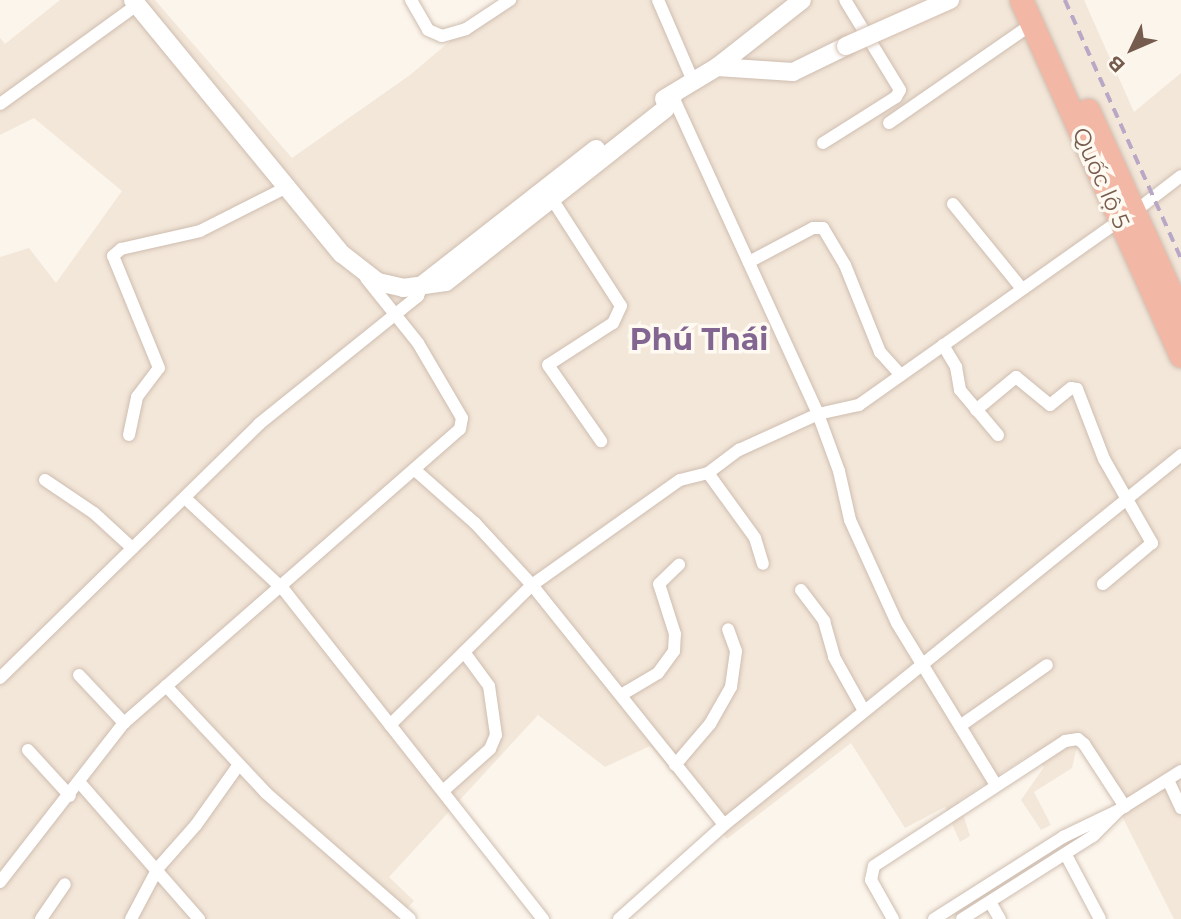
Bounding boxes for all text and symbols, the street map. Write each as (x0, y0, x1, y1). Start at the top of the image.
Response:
north arrow (1097, 14, 1167, 84)
text: B (1103, 51, 1130, 77)
street label: Quốc lộ 5 (1066, 123, 1136, 233)
district label: Phú Thái (630, 322, 768, 358)

